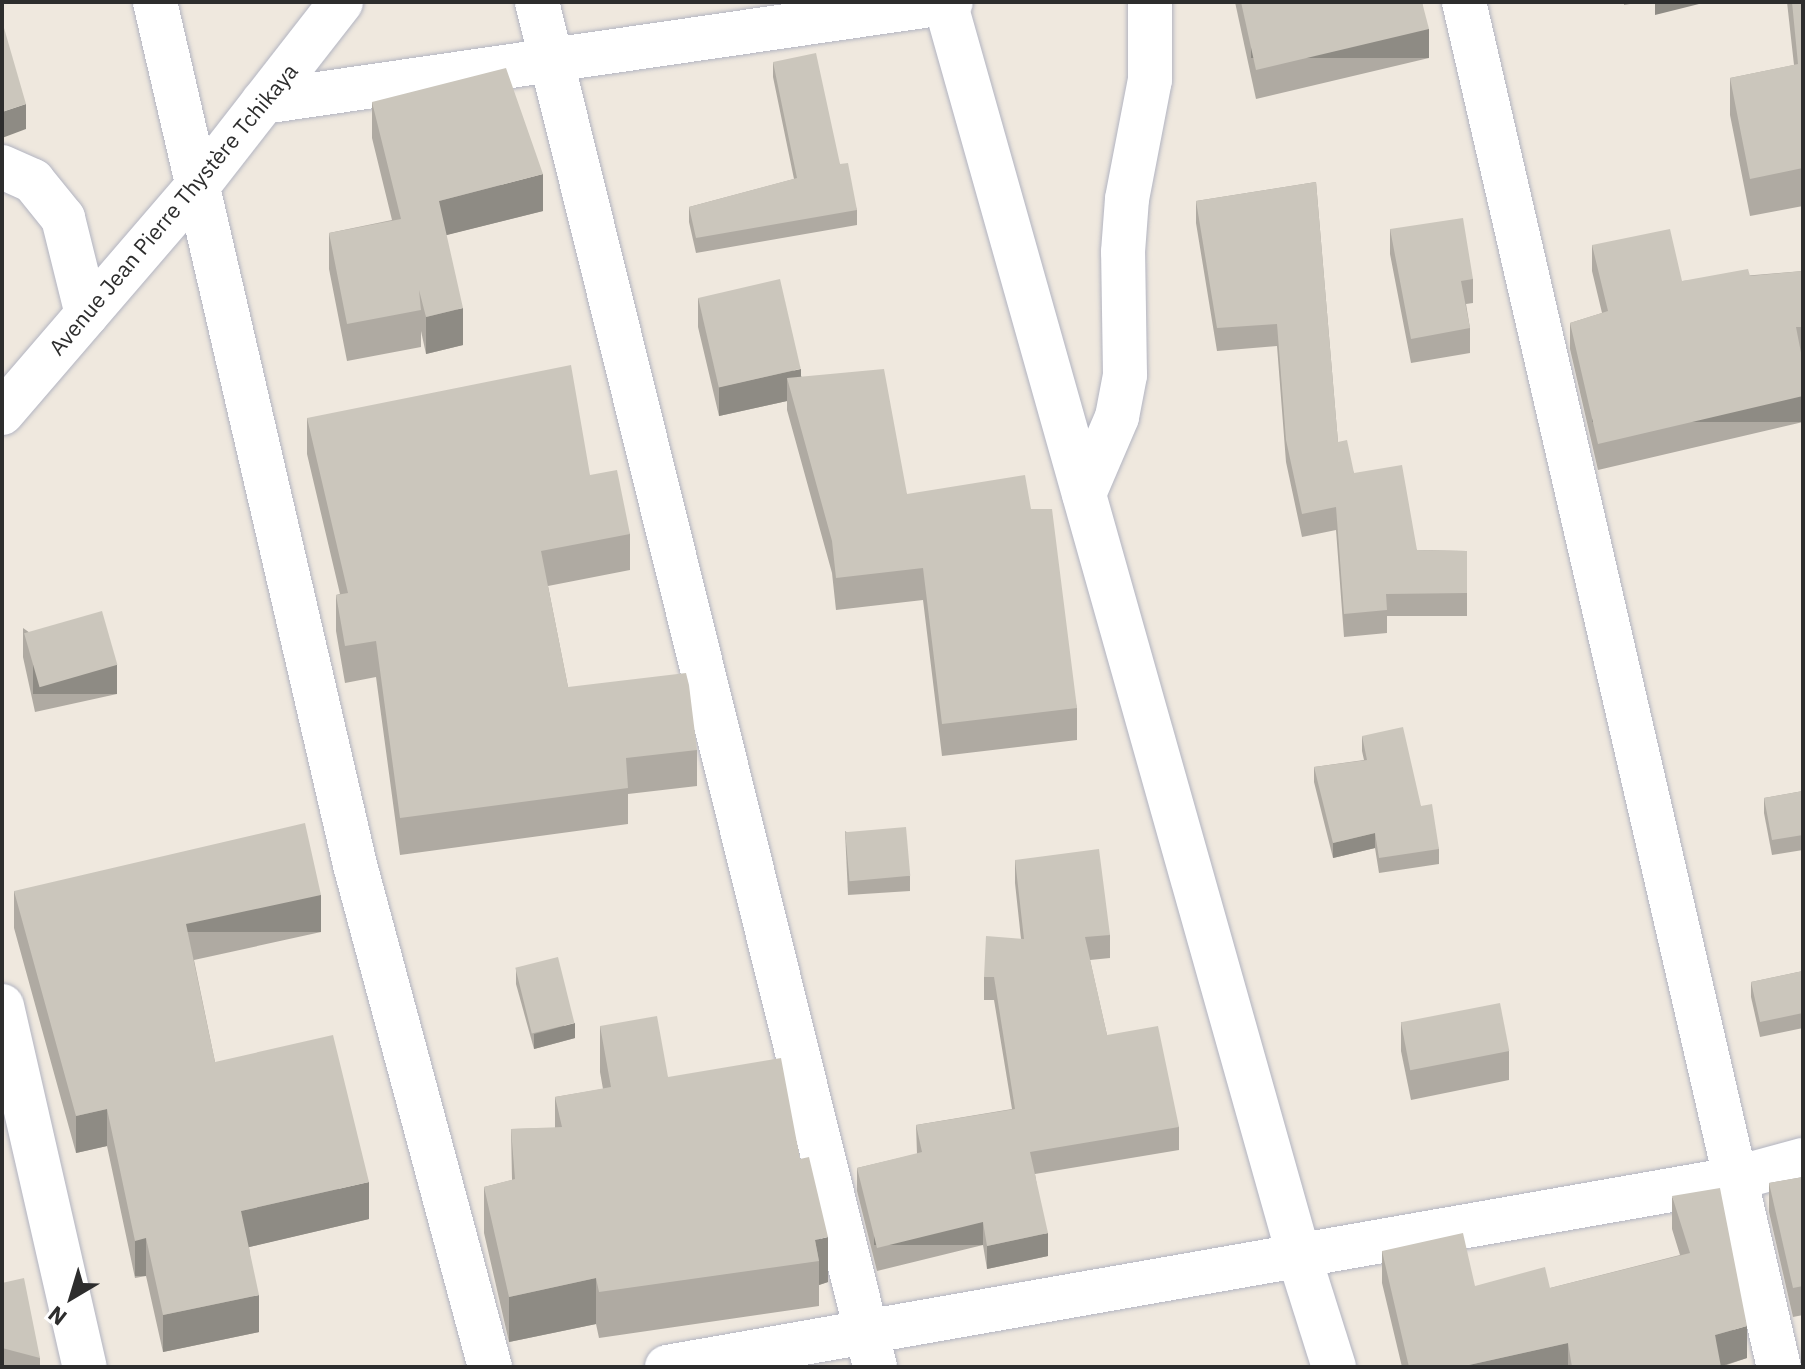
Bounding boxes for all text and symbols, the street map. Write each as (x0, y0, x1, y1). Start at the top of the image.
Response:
street label: Avenue Jean Pierre Thystère Tchikaya (43, 58, 303, 360)
north arrow (32, 1257, 112, 1337)
text: N (42, 1300, 72, 1333)

